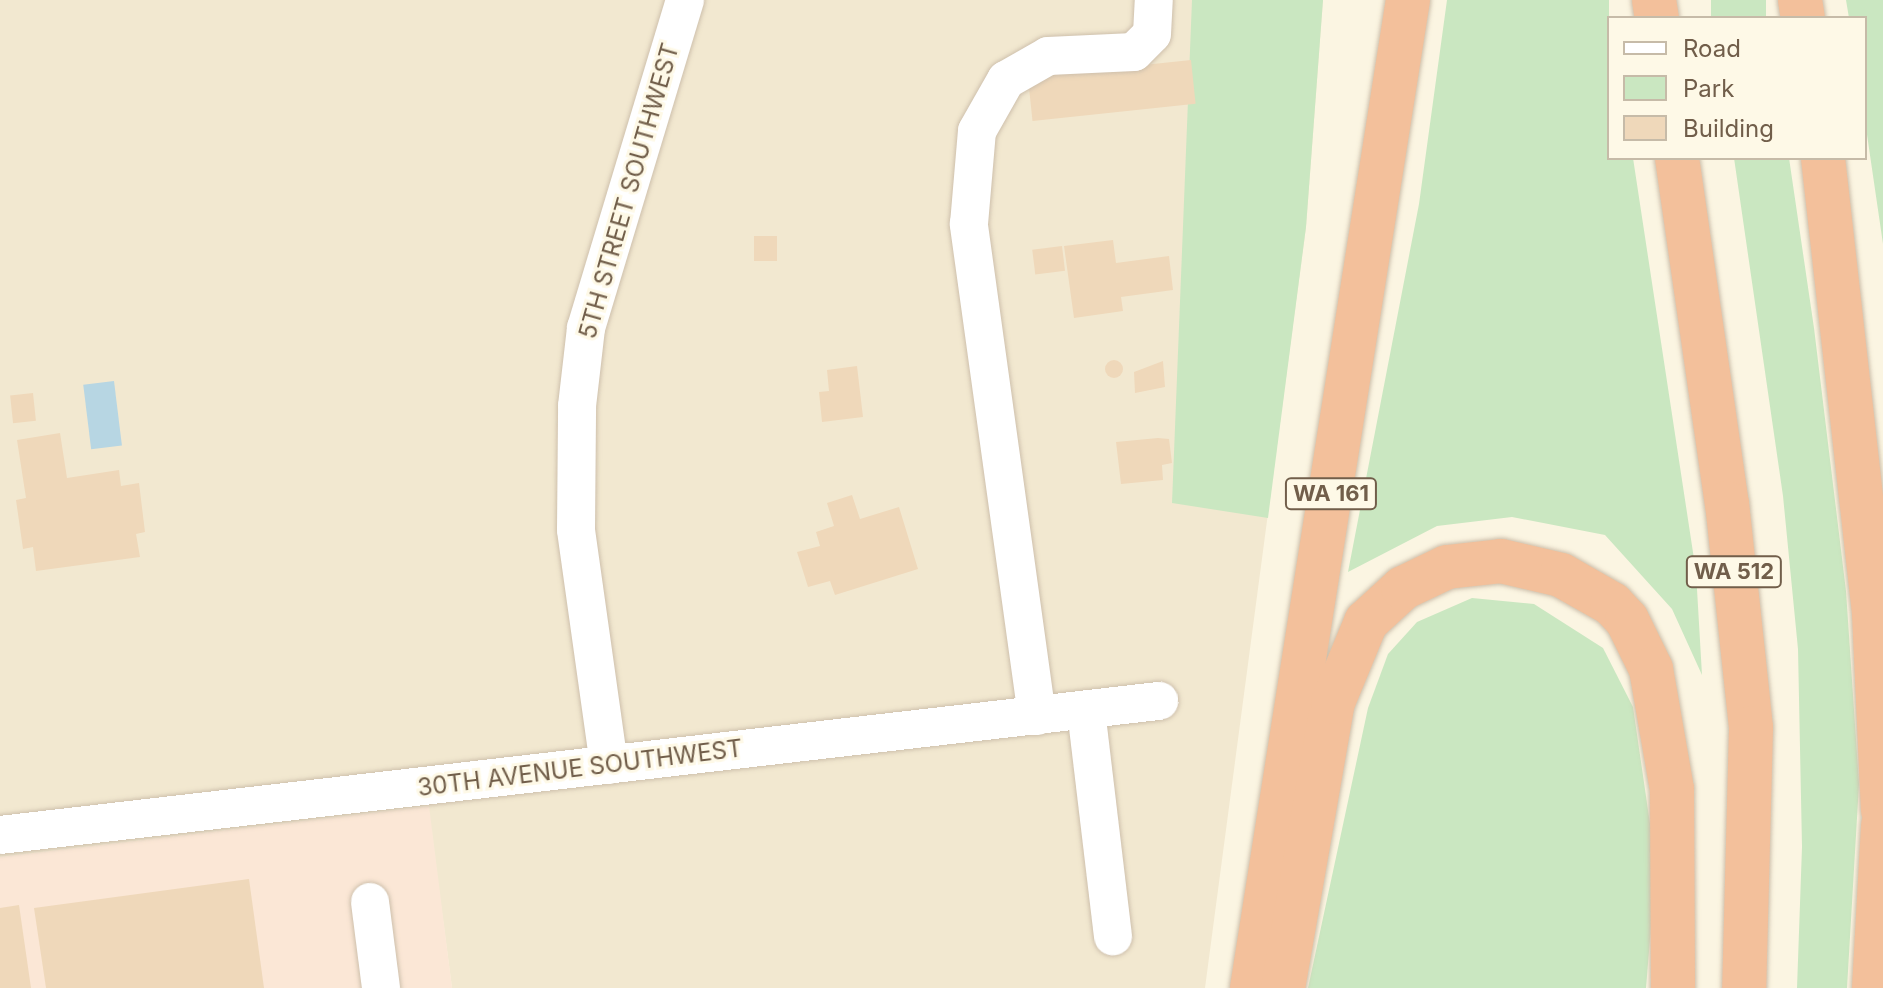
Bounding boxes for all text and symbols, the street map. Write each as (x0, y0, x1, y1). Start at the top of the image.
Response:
legend (1607, 16, 1867, 160)
text: Road (1683, 34, 1741, 63)
street label: 5TH STREET SOUTHWEST (573, 40, 685, 342)
text: Park (1683, 74, 1734, 103)
text: Building (1683, 114, 1774, 143)
road number: WA 161 (1283, 476, 1379, 512)
road number: WA 512 (1684, 554, 1784, 590)
street label: 30TH AVENUE SOUTHWEST (416, 734, 744, 802)

